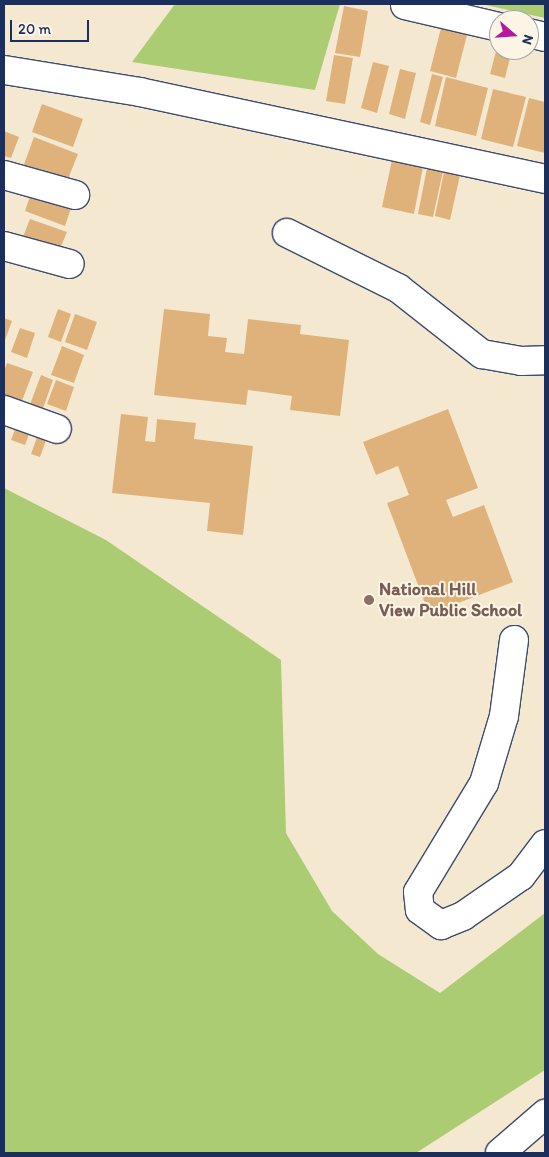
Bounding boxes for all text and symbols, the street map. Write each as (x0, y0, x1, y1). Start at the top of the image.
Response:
scale bar (12, 10, 91, 42)
north arrow (489, 10, 539, 60)
text: 20 m (18, 20, 51, 38)
text: N (518, 32, 537, 47)
place label: National Hill View Public School (379, 579, 522, 622)
marker: National Hill View Public School (363, 594, 375, 606)

